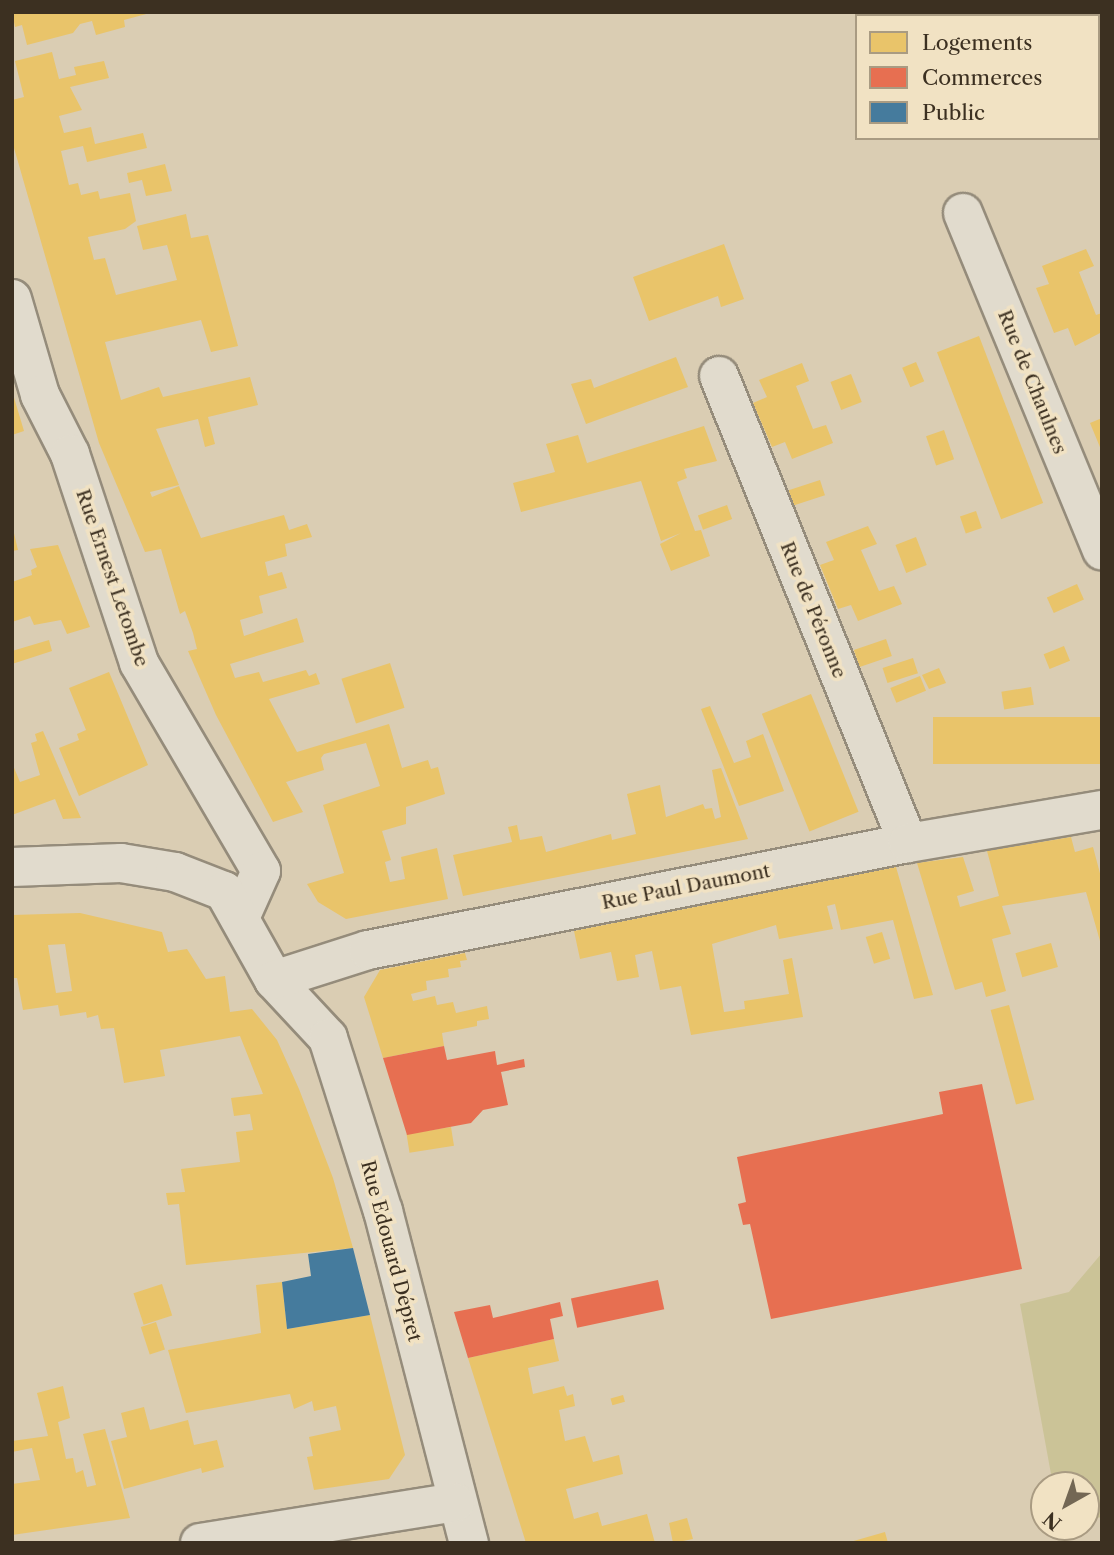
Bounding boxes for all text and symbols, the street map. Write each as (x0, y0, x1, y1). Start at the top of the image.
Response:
legend (855, 14, 1100, 140)
text: Logements (922, 30, 1032, 55)
text: Commerces (922, 65, 1042, 90)
text: Public (922, 100, 985, 125)
street label: Rue de Chaulnes (993, 307, 1071, 457)
street label: Rue Ernest Letombe (71, 486, 153, 670)
street label: Rue de Péronne (775, 538, 851, 682)
street label: Rue Paul Daumont (600, 859, 772, 915)
street label: Rue Edouard Dépret (356, 1158, 426, 1344)
north arrow (1030, 1471, 1100, 1541)
text: N (1039, 1507, 1066, 1535)

